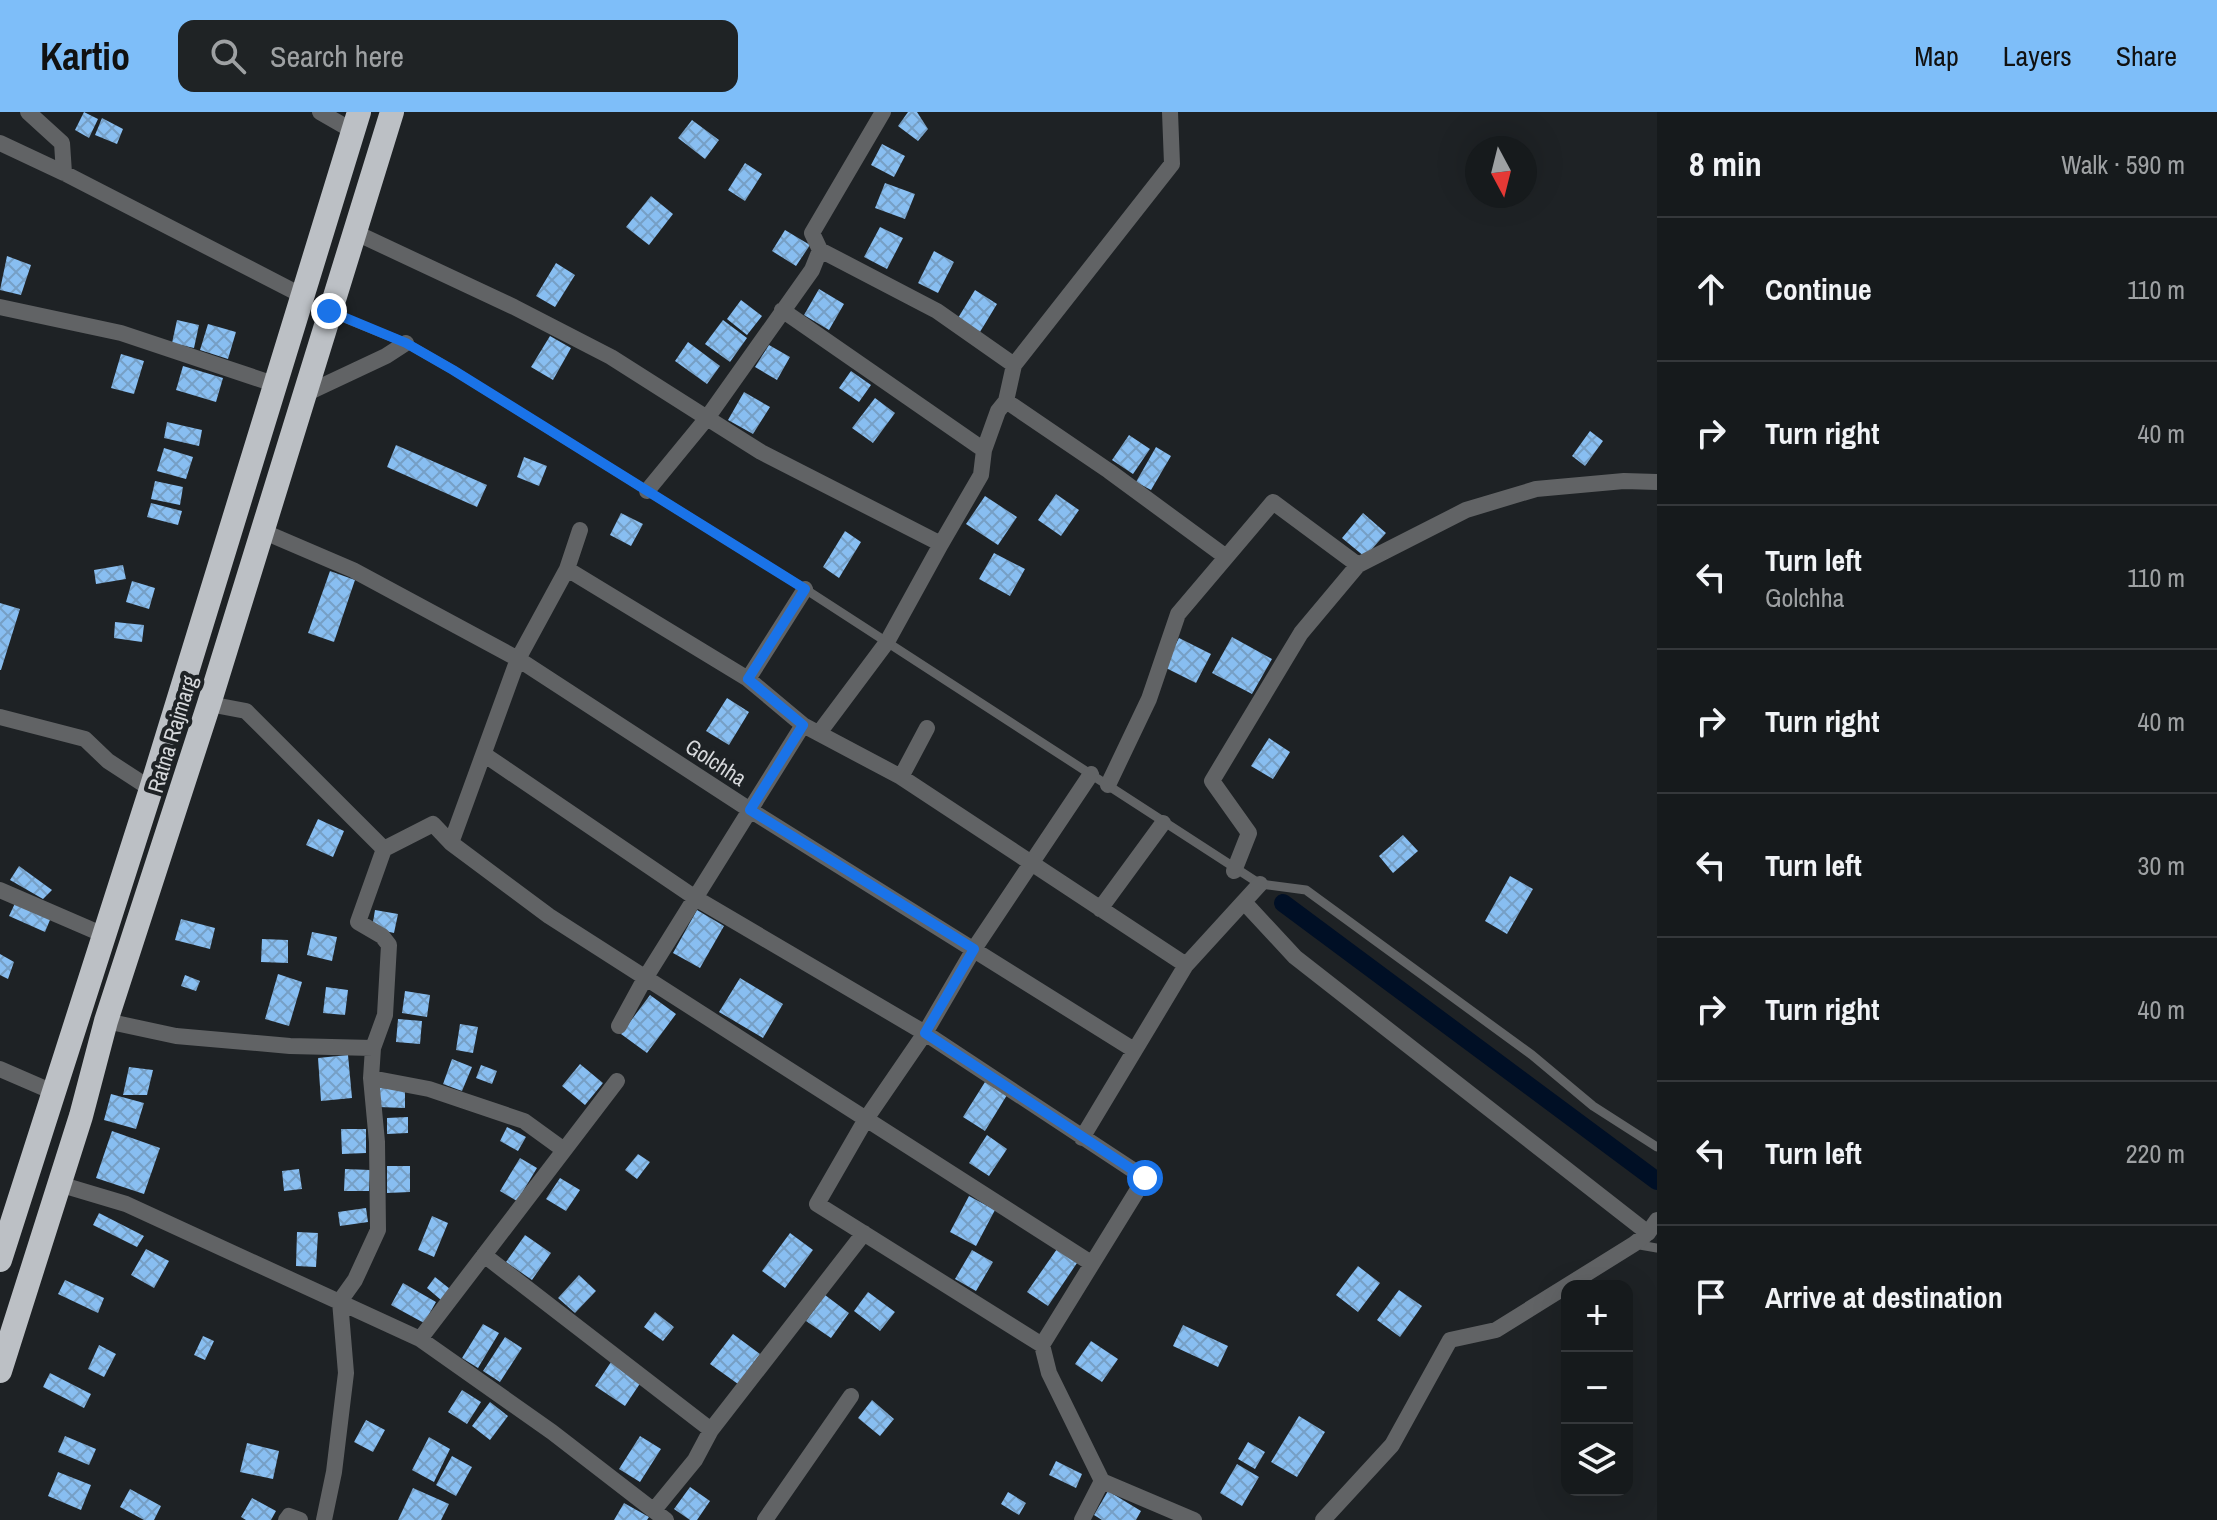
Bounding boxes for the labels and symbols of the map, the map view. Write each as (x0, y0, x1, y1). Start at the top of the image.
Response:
north arrow (1465, 136, 1537, 208)
route end (311, 293, 347, 329)
street label: Ratna Rajmarg (140, 672, 204, 796)
street label: Golchha (680, 731, 752, 793)
route start (1127, 1160, 1163, 1196)

